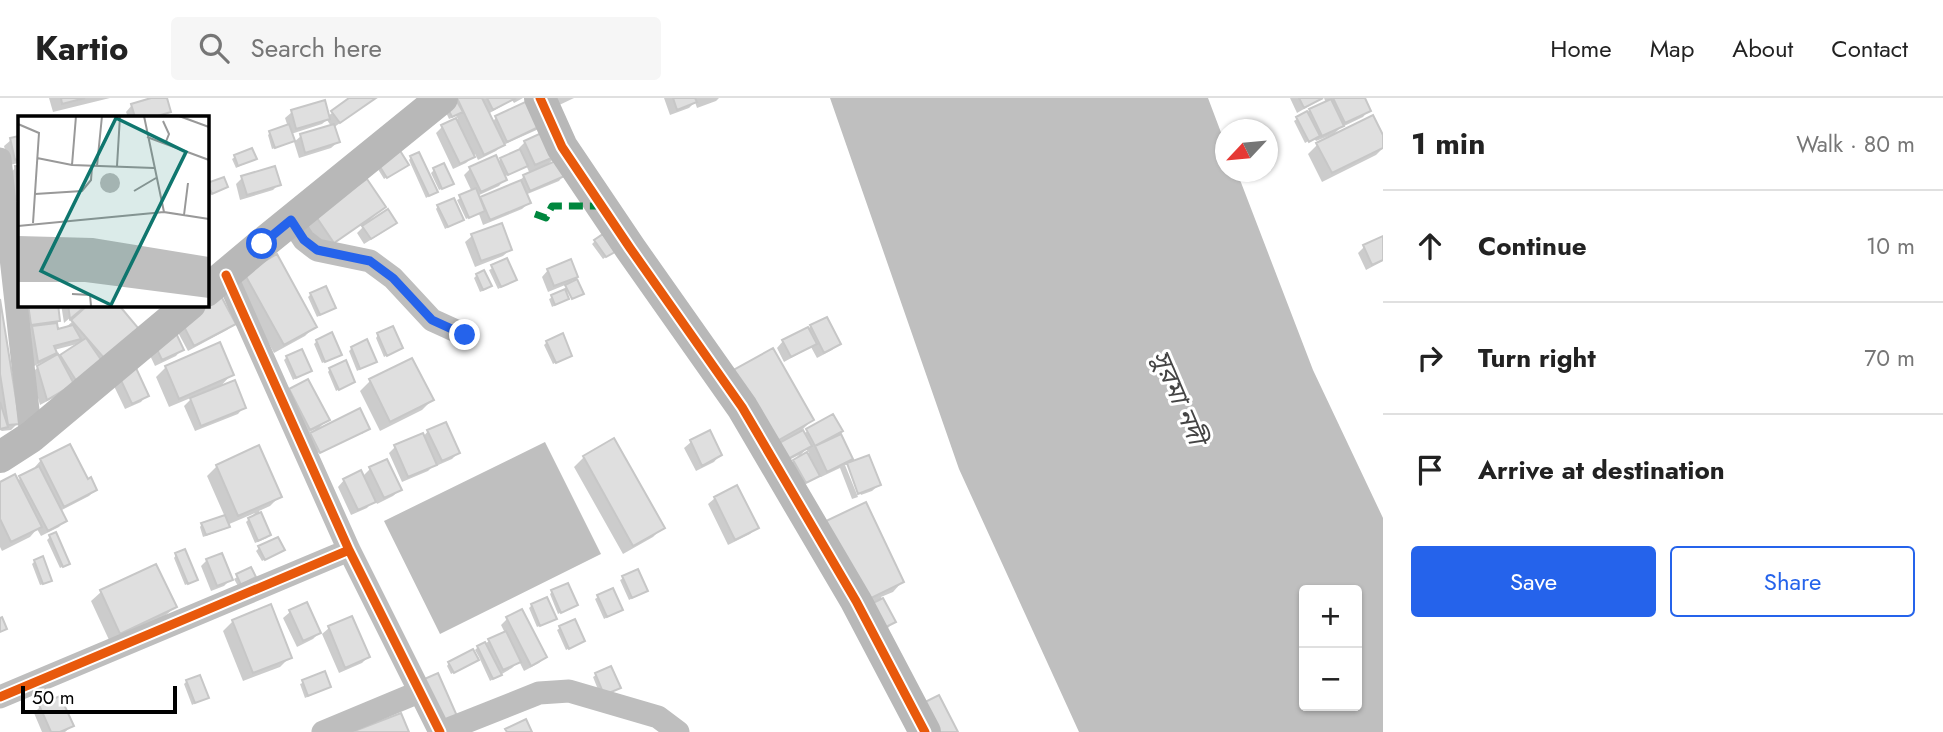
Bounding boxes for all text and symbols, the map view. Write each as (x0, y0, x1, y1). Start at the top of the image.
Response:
search box (171, 17, 661, 80)
text: Kartio (35, 25, 129, 72)
icon: search (195, 29, 233, 67)
text: Search here (251, 29, 382, 67)
text: Home (1550, 31, 1612, 66)
text: Map (1650, 31, 1694, 66)
text: About (1732, 31, 1793, 66)
text: Contact (1831, 31, 1908, 66)
inset map (18, 116, 208, 306)
north arrow (1215, 119, 1278, 182)
text: 1 min (1411, 122, 1485, 165)
text: Walk · 80 m (1796, 127, 1915, 161)
icon: ahead (1411, 227, 1449, 265)
text: Continue (1478, 227, 1587, 265)
route start (246, 228, 277, 259)
text: 10 m (1866, 229, 1915, 263)
route end (449, 319, 480, 350)
icon: right (1411, 339, 1449, 377)
text: Turn right (1478, 339, 1596, 377)
text: 70 m (1864, 341, 1915, 375)
water label: সুরমা নদী (1142, 344, 1218, 455)
icon: arrive (1411, 451, 1449, 489)
text: Arrive at destination (1478, 451, 1725, 489)
button: Save (1411, 546, 1656, 617)
button: Share (1670, 546, 1915, 617)
map controls (1299, 585, 1362, 711)
button: + (1299, 585, 1362, 648)
button: − (1299, 648, 1362, 711)
scale bar (21, 683, 177, 715)
text: 50 m (32, 684, 75, 711)

